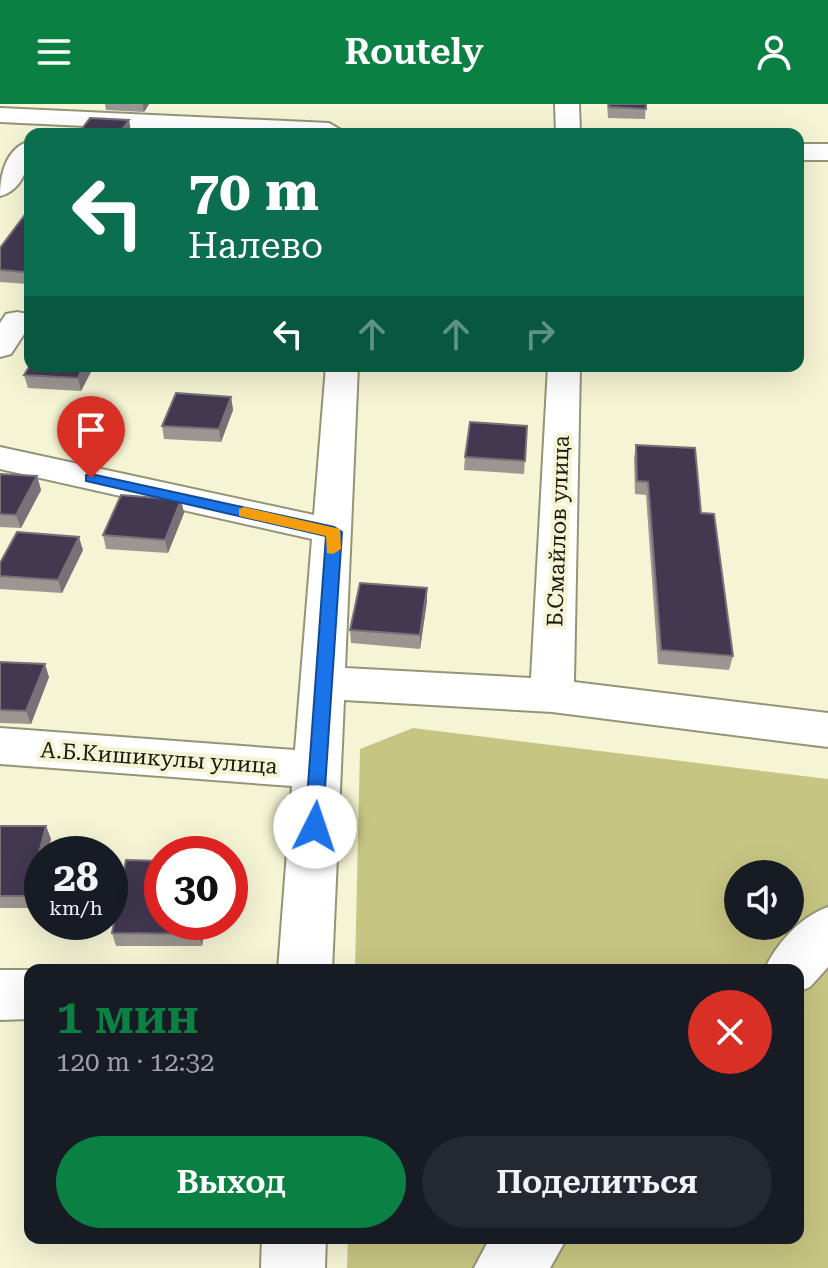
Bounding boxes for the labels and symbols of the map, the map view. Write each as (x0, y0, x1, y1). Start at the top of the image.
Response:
pin (57, 396, 125, 478)
street label: Б.Смайлов улица (542, 435, 574, 627)
street label: А.Б.Кишикулы улица (40, 737, 278, 779)
position arrow (273, 785, 357, 869)
speed limit sign: 30 (144, 836, 248, 940)

